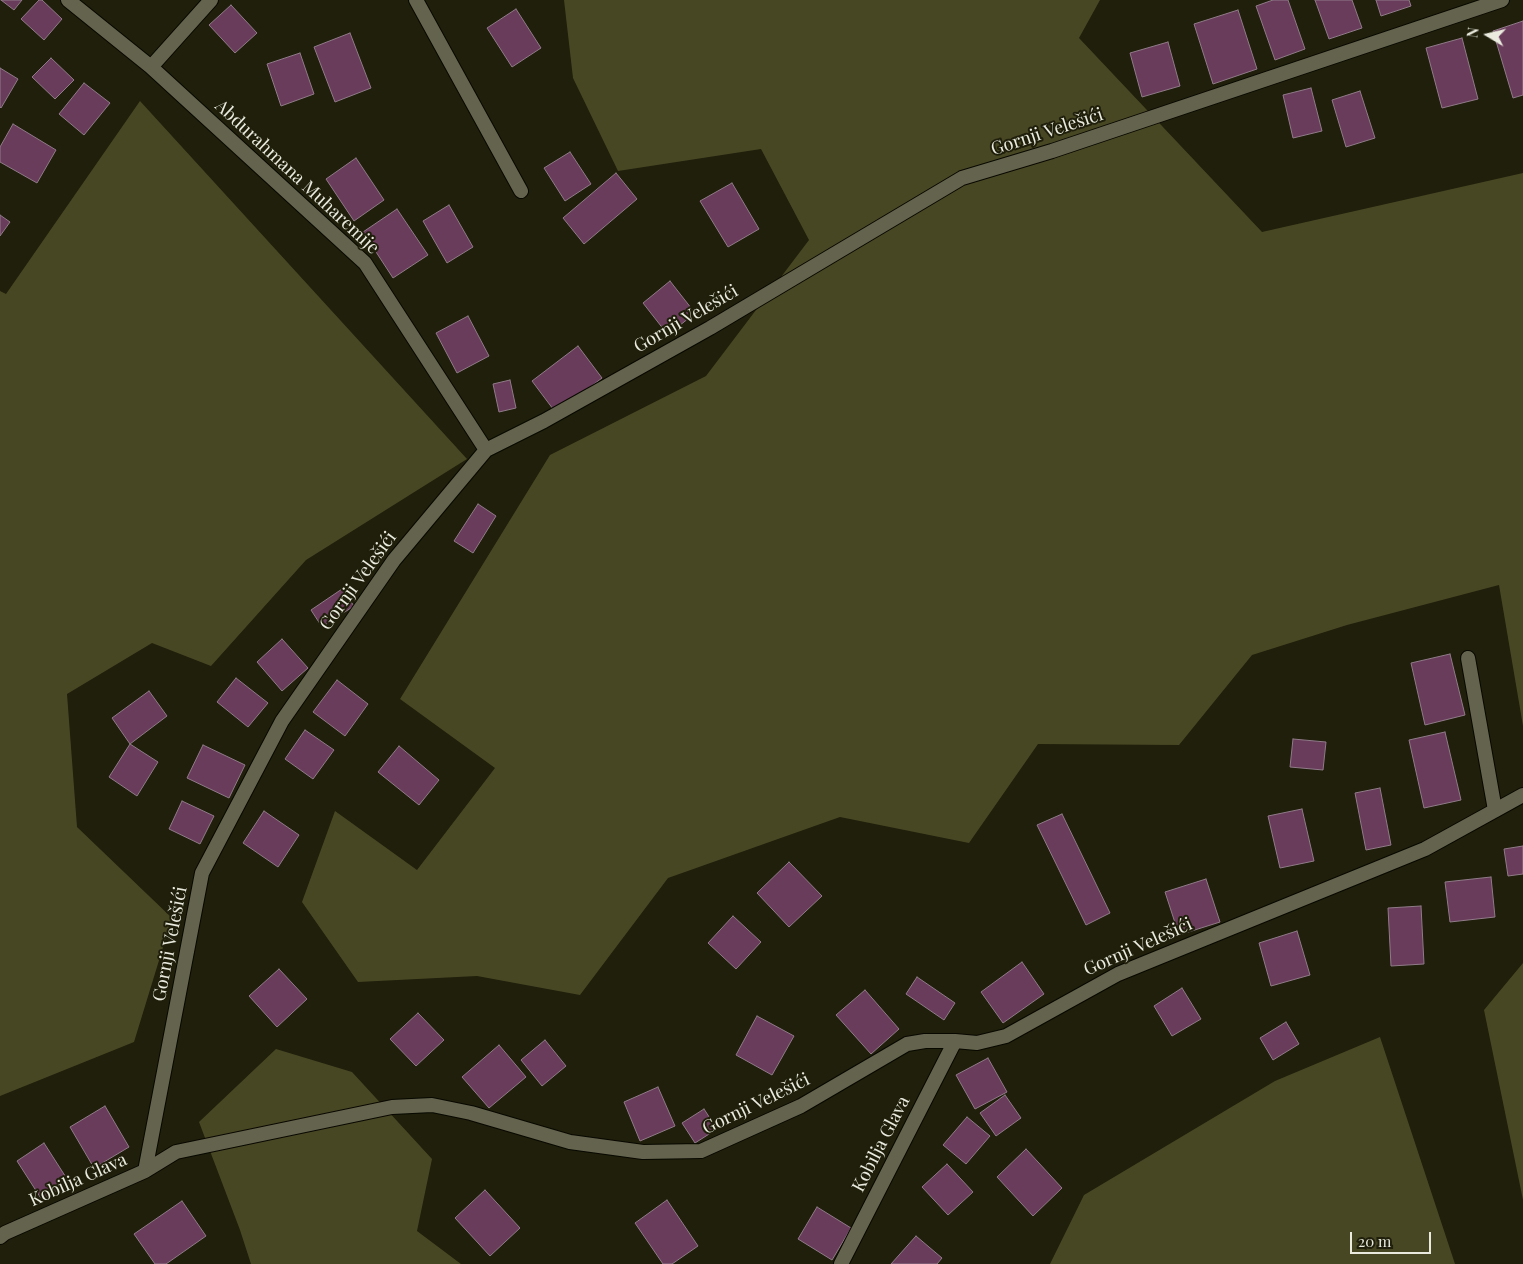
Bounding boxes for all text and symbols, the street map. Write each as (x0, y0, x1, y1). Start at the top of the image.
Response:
north arrow (1463, 10, 1513, 60)
text: N (1463, 26, 1483, 39)
street label: Abdurahmana Muharemije (210, 95, 384, 259)
street label: Gornji Velešići (988, 104, 1106, 160)
street label: Gornji Velešići (630, 280, 742, 358)
street label: Gornji Velešići (315, 527, 401, 635)
street label: Gornji Velešići (148, 885, 192, 1003)
street label: Gornji Velešići (1080, 913, 1196, 981)
street label: Gornji Velešići (699, 1069, 813, 1139)
street label: Kobilja Glava (848, 1092, 914, 1196)
street label: Kobilja Glava (26, 1149, 130, 1211)
scale bar (1353, 1222, 1434, 1254)
text: 20 m (1358, 1231, 1391, 1251)

